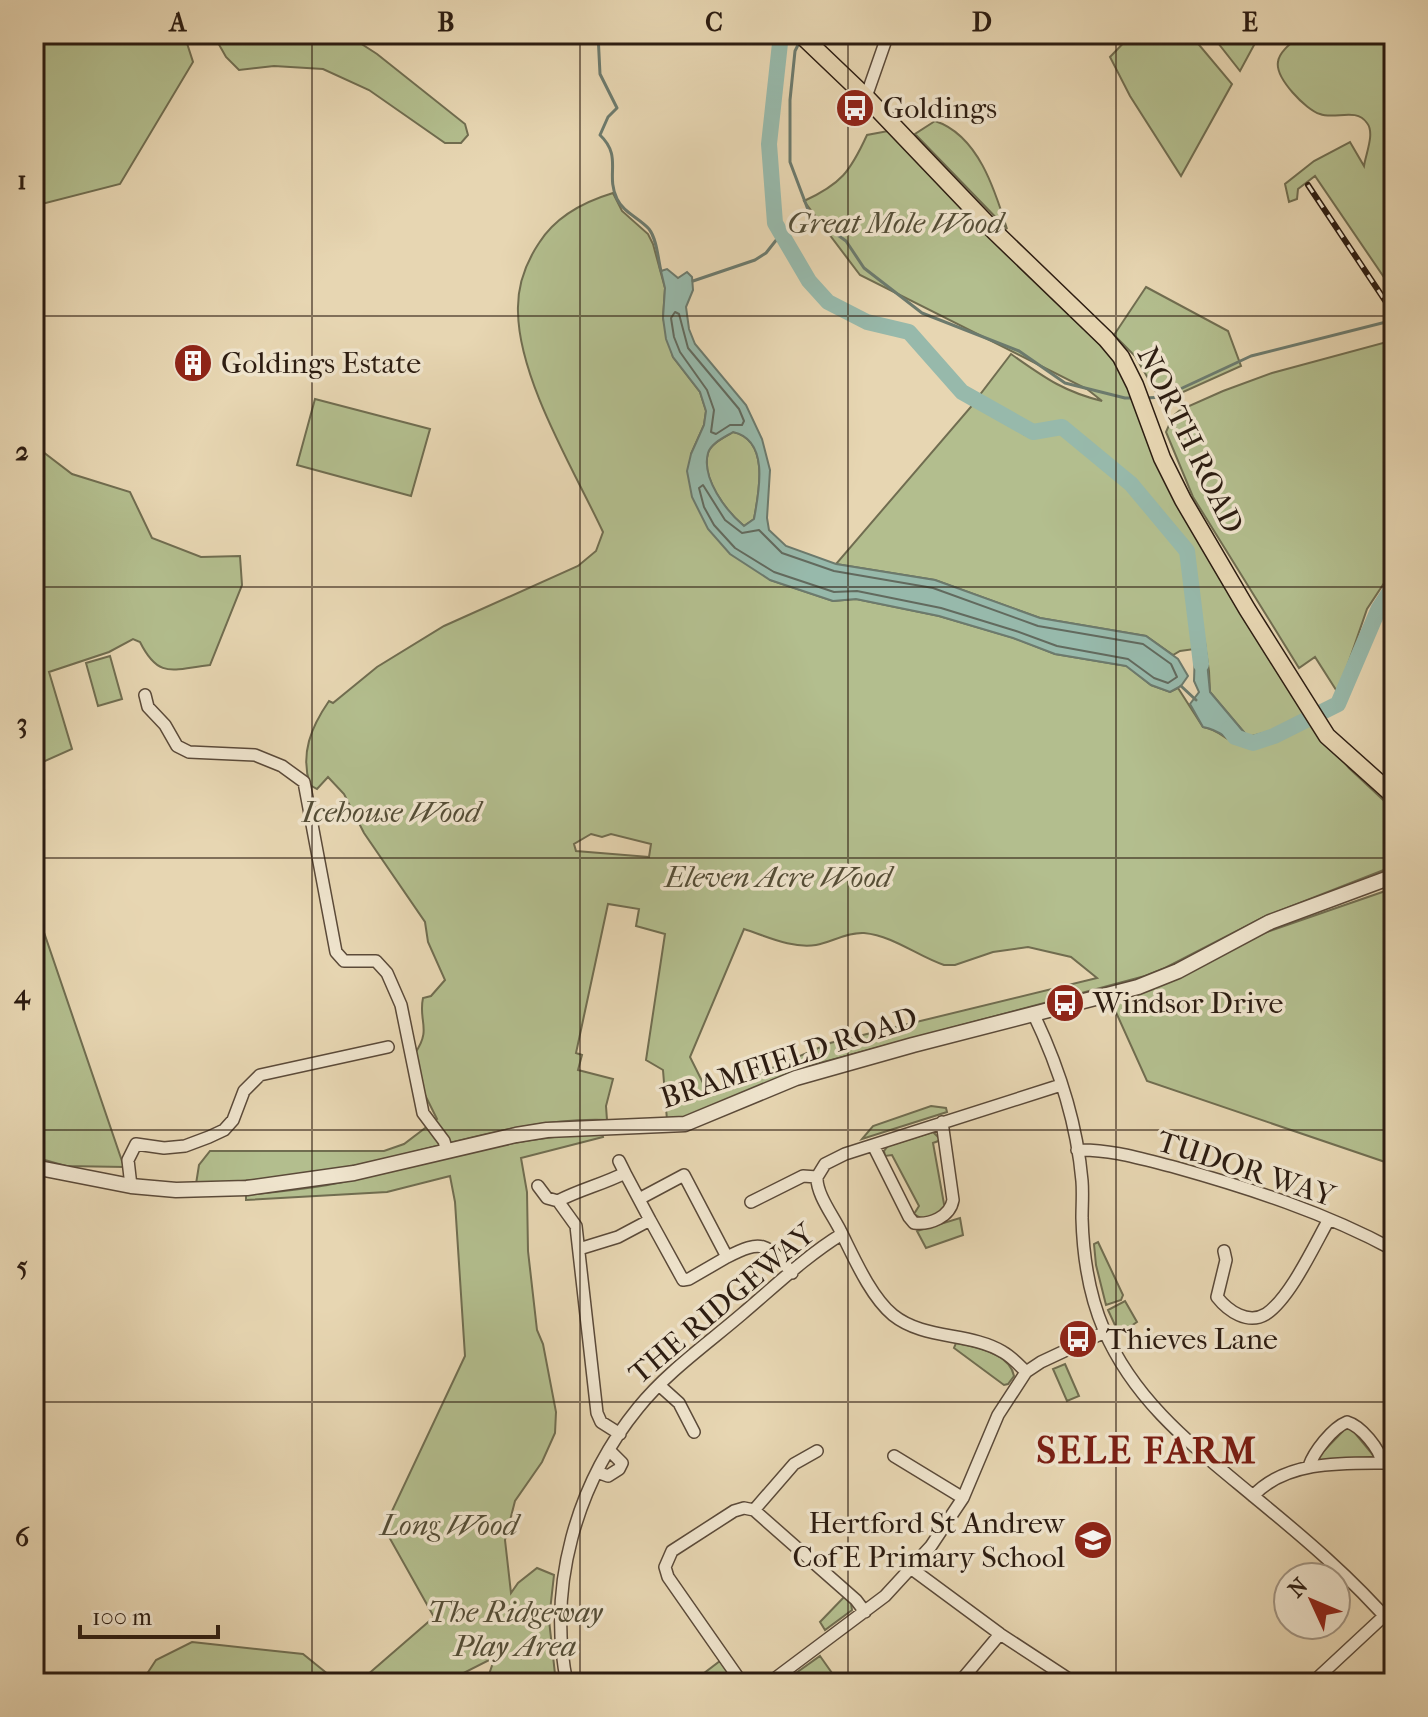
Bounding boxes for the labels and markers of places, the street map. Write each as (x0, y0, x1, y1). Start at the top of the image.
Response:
bus stop icon: Goldings (834, 87, 876, 129)
place label: Goldings (883, 91, 997, 126)
building icon: Goldings Estate (172, 342, 214, 384)
place label: Goldings Estate (221, 346, 421, 381)
bus stop icon: Windsor Drive (1044, 982, 1086, 1024)
place label: Windsor Drive (1092, 986, 1283, 1021)
bus stop icon: Thieves Lane (1057, 1318, 1099, 1360)
place label: Thieves Lane (1106, 1322, 1278, 1357)
place label: Hertford St Andrew CofE Primary School (792, 1506, 1066, 1575)
school or university icon: Hertford St Andrew CofE Primary School (1072, 1519, 1114, 1561)

